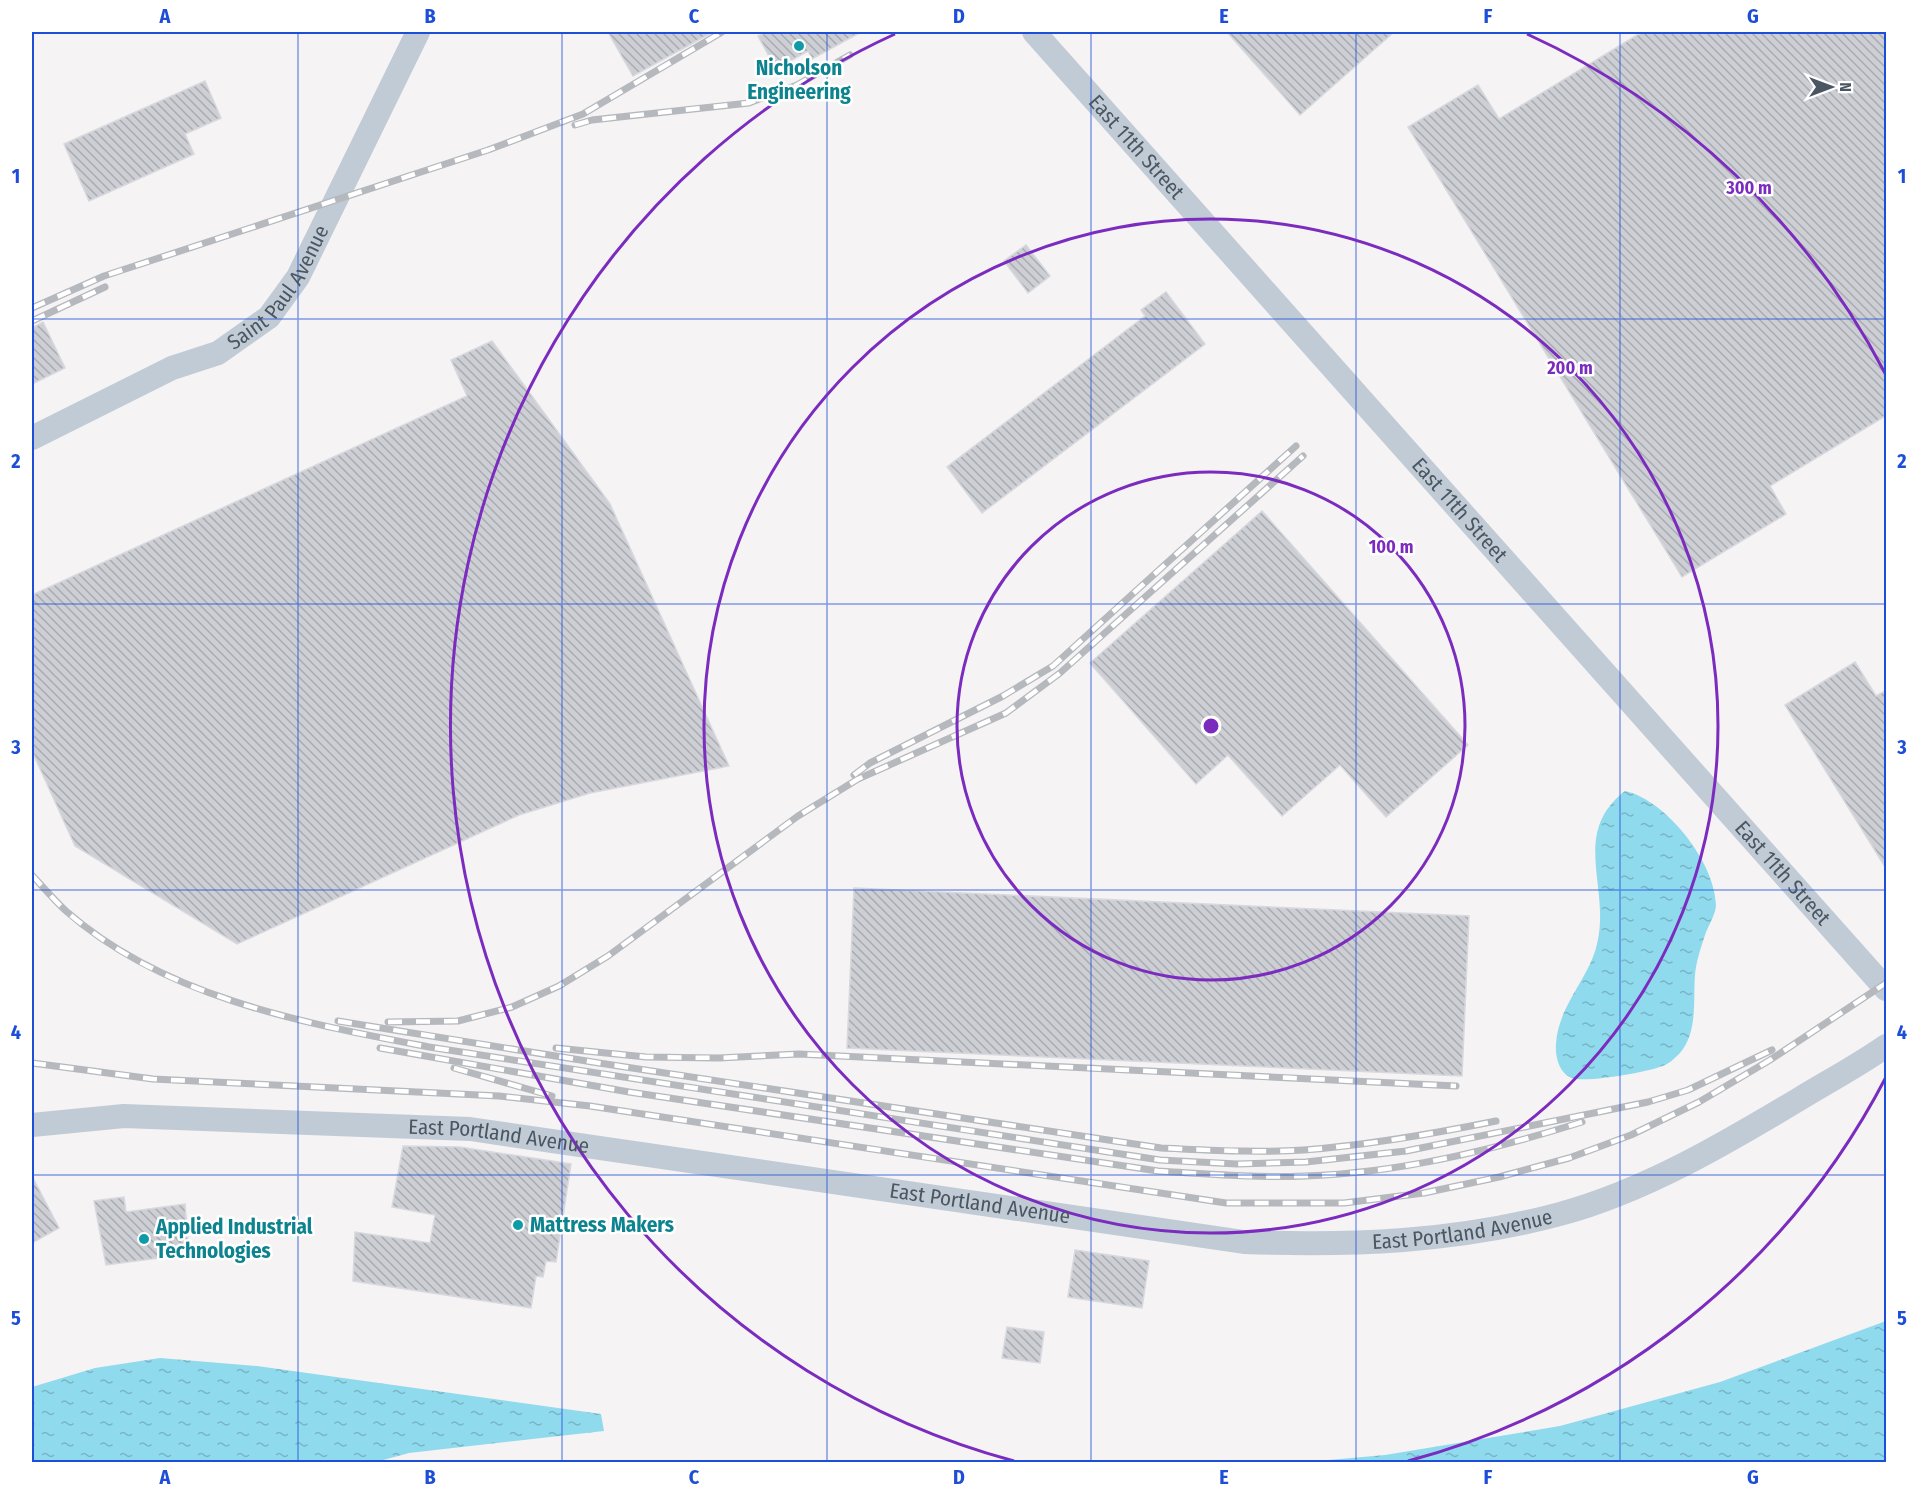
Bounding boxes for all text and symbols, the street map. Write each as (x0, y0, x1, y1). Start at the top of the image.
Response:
text: A (159, 4, 172, 28)
text: B (424, 4, 436, 28)
text: C (689, 4, 700, 28)
text: D (953, 4, 965, 28)
text: E (1219, 4, 1229, 28)
text: F (1484, 4, 1493, 28)
text: G (1747, 4, 1759, 28)
marker: Nicholson Engineering (792, 39, 806, 53)
place label: Nicholson Engineering (747, 55, 851, 105)
north arrow (1801, 57, 1861, 117)
text: N (1836, 82, 1855, 92)
street label: East 11th Street (1083, 89, 1190, 205)
text: 1 (12, 164, 20, 188)
text: 1 (1898, 164, 1906, 188)
text: 300 m (1725, 177, 1772, 199)
street label: Saint Paul Avenue (222, 221, 334, 355)
text: 200 m (1546, 357, 1593, 379)
text: 2 (10, 449, 21, 473)
text: 2 (1896, 449, 1907, 473)
street label: East 11th Street (1406, 452, 1513, 568)
text: 100 m (1369, 536, 1413, 558)
centre of rings (1201, 716, 1221, 736)
text: 3 (10, 735, 21, 759)
text: 3 (1896, 735, 1907, 759)
street label: East 11th Street (1729, 815, 1836, 931)
text: 4 (11, 1020, 21, 1044)
text: 4 (1897, 1020, 1907, 1044)
street label: East Portland Avenue (408, 1114, 591, 1159)
street label: East Portland Avenue (888, 1177, 1072, 1229)
street label: East Portland Avenue (1371, 1204, 1555, 1255)
place label: Mattress Makers (530, 1212, 674, 1238)
place label: Applied Industrial Technologies (155, 1214, 313, 1264)
marker: Mattress Makers (511, 1218, 525, 1232)
marker: Applied Industrial Technologies (137, 1232, 151, 1246)
text: 5 (11, 1306, 21, 1330)
text: 5 (1897, 1306, 1907, 1330)
text: A (159, 1465, 172, 1489)
text: B (424, 1465, 436, 1489)
text: C (689, 1465, 700, 1489)
text: D (953, 1465, 965, 1489)
text: E (1219, 1465, 1229, 1489)
text: F (1484, 1465, 1493, 1489)
text: G (1747, 1465, 1759, 1489)

